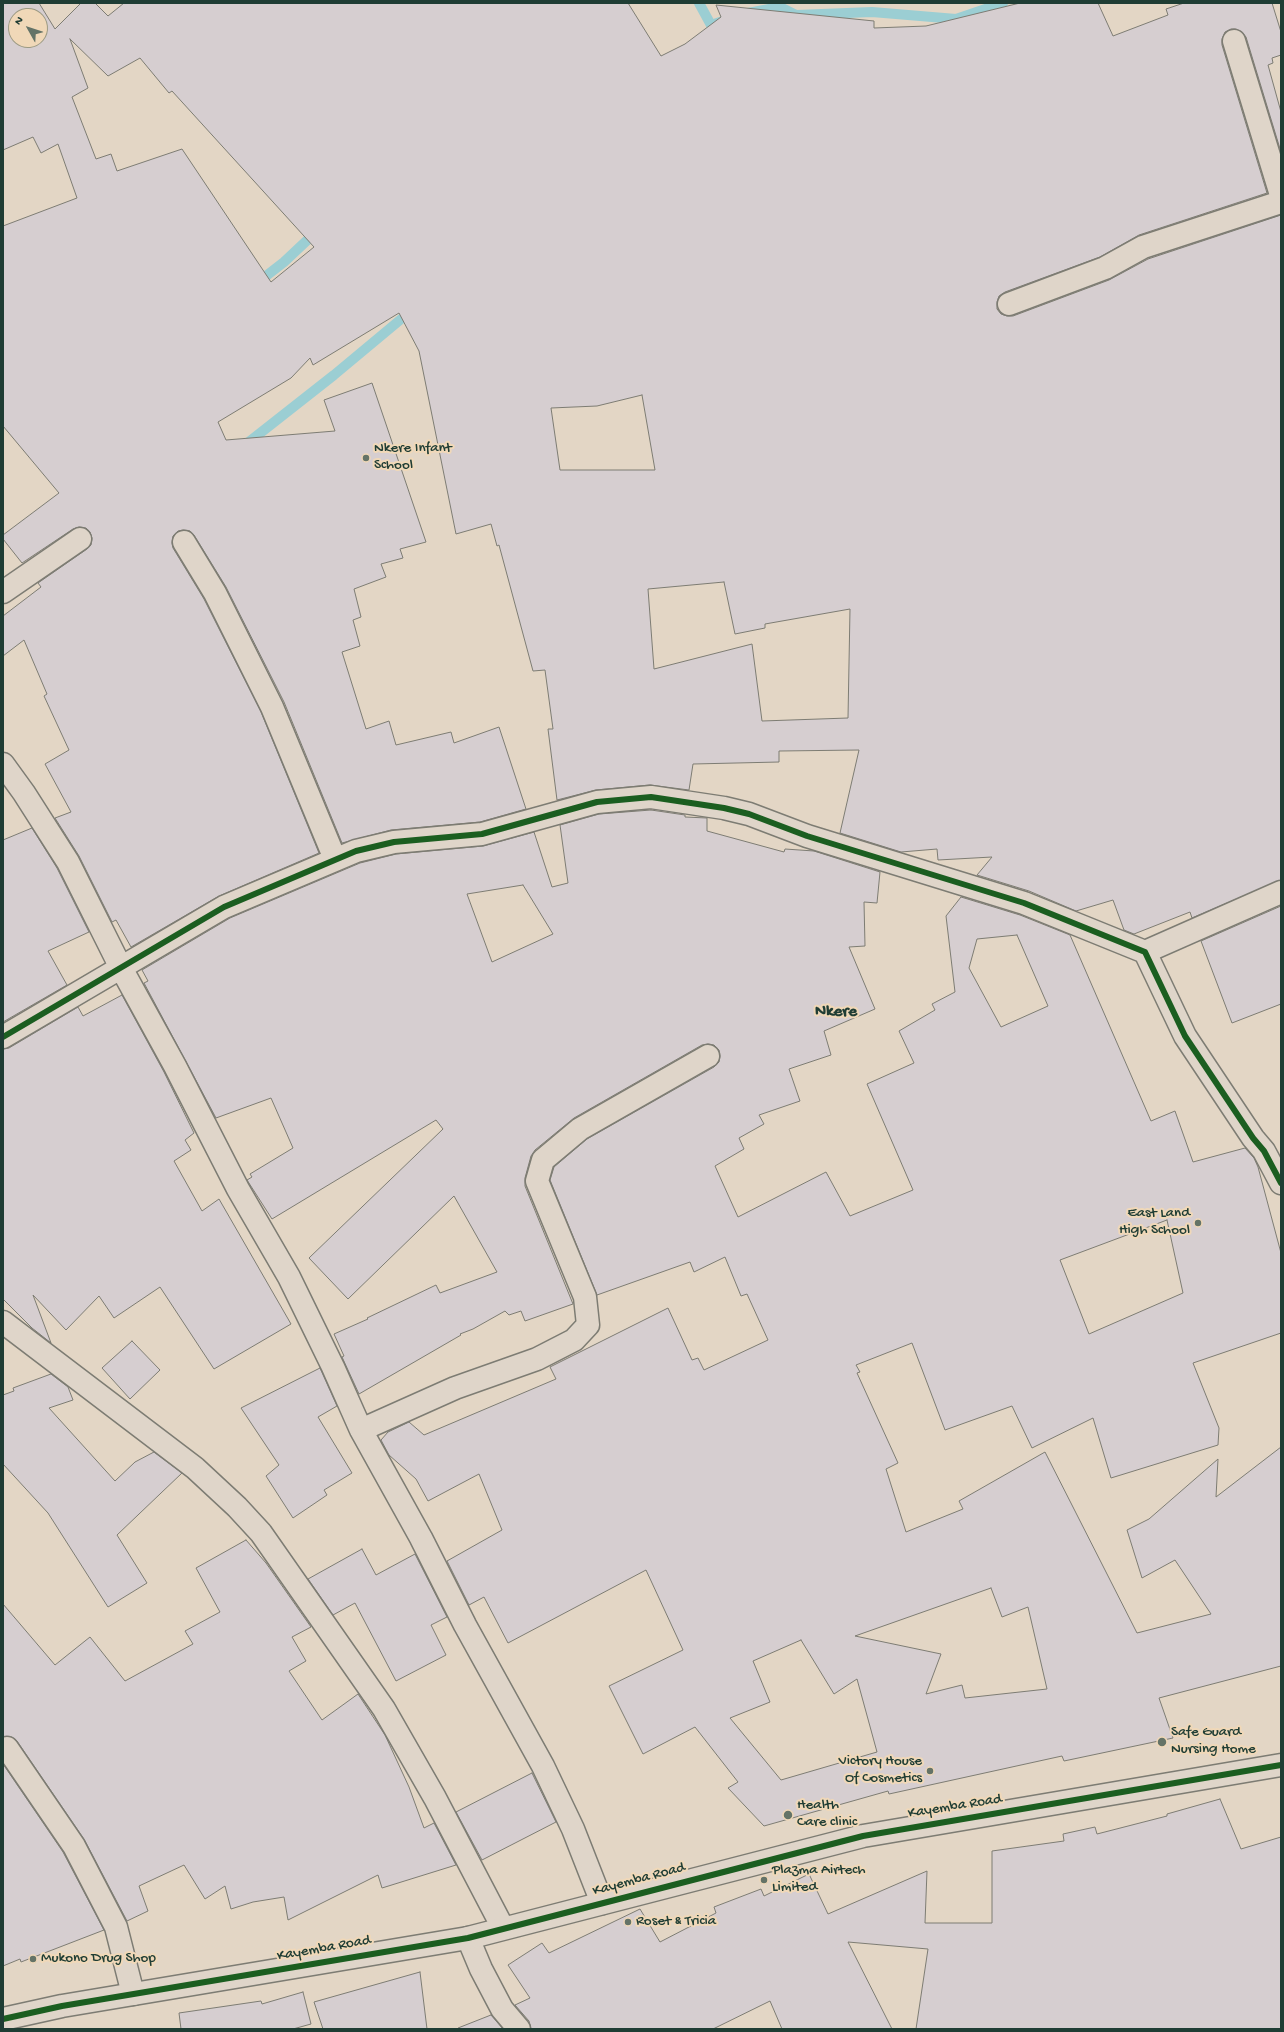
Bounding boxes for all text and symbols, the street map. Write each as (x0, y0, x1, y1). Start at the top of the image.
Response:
north arrow (8, 8, 48, 48)
text: N (13, 15, 26, 28)
place label: Nkere Infant School (374, 440, 452, 475)
marker: Nkere Infant School (361, 453, 371, 463)
district label: Nkere (815, 1002, 857, 1022)
place label: East Land High School (1119, 1205, 1190, 1240)
marker: East Land High School (1193, 1218, 1203, 1228)
place label: Safe Guard Nursing Home (1171, 1724, 1256, 1759)
marker: Safe Guard Nursing Home (1156, 1736, 1168, 1748)
place label: Victory House Of Cosmetics (839, 1753, 922, 1788)
marker: Victory House Of Cosmetics (925, 1766, 935, 1776)
street label: Kayemba Road (907, 1791, 1003, 1823)
place label: Health Care clinic (797, 1797, 857, 1832)
marker: Health Care clinic (782, 1809, 794, 1821)
street label: Kayemba Road (591, 1859, 687, 1901)
place label: Plazma Airtech Limited (772, 1862, 865, 1897)
marker: Plazma Airtech Limited (759, 1875, 769, 1885)
place label: Roset & Tricia (636, 1913, 716, 1931)
marker: Roset & Tricia (623, 1917, 633, 1927)
street label: Kayemba Road (276, 1932, 372, 1966)
place label: Mukono Drug Shop (41, 1950, 156, 1968)
marker: Mukono Drug Shop (28, 1954, 38, 1964)

